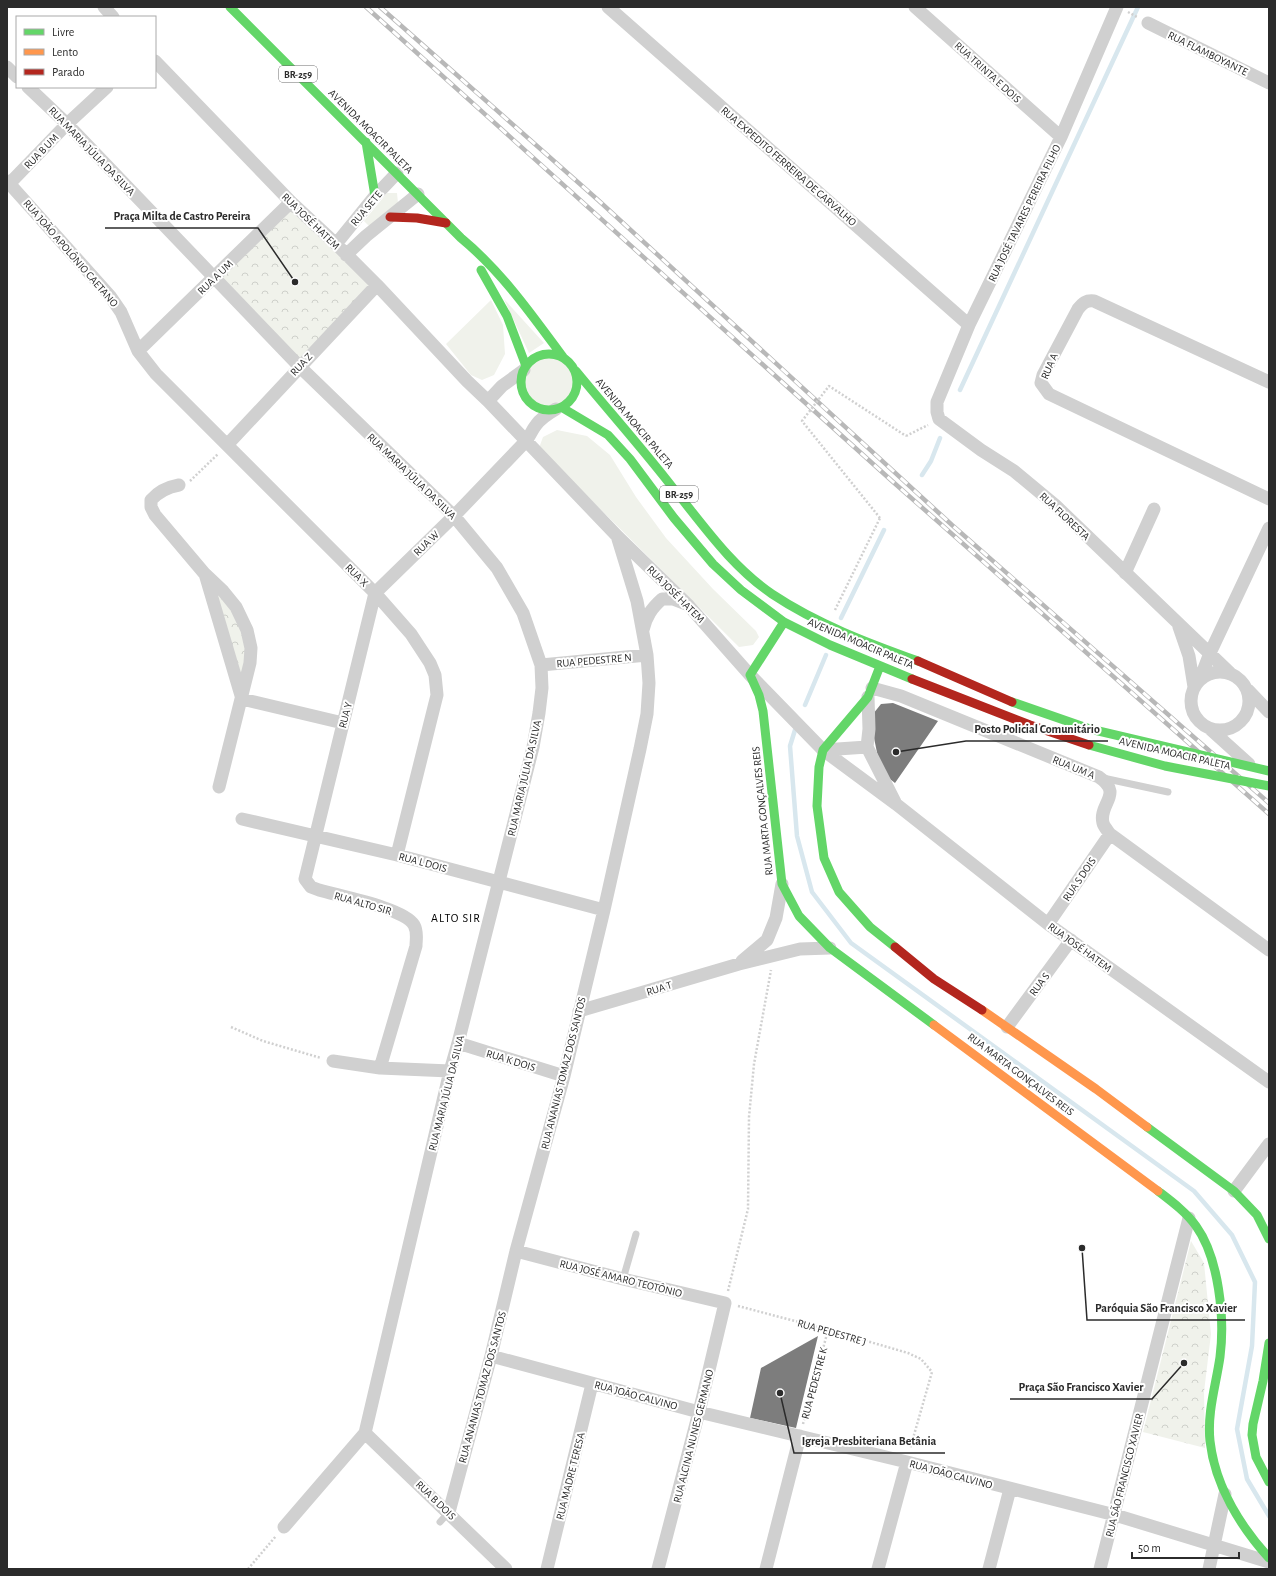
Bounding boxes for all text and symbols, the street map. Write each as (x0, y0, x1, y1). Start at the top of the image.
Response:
legend (16, 16, 156, 88)
text: Livre (52, 26, 74, 38)
street label: RUA FLAMBOYANTE (1166, 29, 1250, 78)
street label: RUA TRINTA E DOIS (952, 40, 1023, 105)
text: Lento (52, 46, 78, 58)
text: Parado (52, 66, 85, 78)
road number: BR-259 (279, 66, 317, 82)
street label: AVENIDA MOACIR PALETA (326, 87, 415, 176)
street label: RUA MARIA JÚLIA DA SILVA (46, 104, 138, 198)
street label: RUA EXPEDITO FERREIRA DE CARVALHO (719, 105, 858, 228)
street label: RUA B UM (22, 131, 61, 171)
street label: RUA JOSÉ TAVARES PEREIRA FILHO (985, 142, 1063, 284)
street label: RUA SETE (349, 188, 385, 228)
street label: RUA JOSÉ HATEM (280, 190, 343, 252)
street label: RUA JOÃO APOLÔNIO CAETANO (21, 197, 121, 309)
callout: Praça Milta de Castro Pereira (105, 204, 258, 228)
text: Praça Milta de Castro Pereira (113, 210, 251, 222)
street label: RUA A UM (196, 258, 235, 297)
street label: RUA Z (288, 351, 315, 378)
street label: RUA A (1039, 351, 1060, 381)
street label: AVENIDA MOACIR PALETA (594, 376, 676, 471)
street label: RUA MARIA JÚLIA DA SILVA (365, 430, 459, 522)
road number: BR-259 (660, 486, 698, 502)
street label: RUA FLORESTA (1037, 490, 1092, 543)
street label: RUA W (412, 529, 441, 558)
street label: RUA X (343, 562, 371, 589)
street label: RUA JOSÉ HATEM (645, 563, 707, 625)
street label: AVENIDA MOACIR PALETA (806, 616, 916, 671)
street label: RUA PEDESTRE N (556, 652, 632, 669)
street label: RUA Y (337, 701, 354, 729)
callout: Posto Policial Comunitário (966, 717, 1108, 741)
street label: RUA MARIA JÚLIA DA SILVA (505, 718, 543, 837)
text: Posto Policial Comunitário (974, 723, 1100, 735)
street label: AVENIDA MOACIR PALETA (1118, 735, 1232, 772)
street label: RUA MARTA GONÇALVES REIS (750, 746, 775, 876)
street label: RUA UM A (1051, 754, 1097, 781)
street label: RUA L DOIS (398, 851, 448, 874)
street label: RUA S DOIS (1061, 855, 1098, 903)
street label: RUA ALTO SIR (333, 890, 393, 917)
district label: ALTO SIR (431, 912, 481, 924)
street label: RUA JOSÉ HATEM (1046, 920, 1114, 974)
street label: RUA S (1027, 971, 1052, 998)
street label: RUA T (645, 979, 674, 998)
street label: RUA ANANIAS TOMAZ DOS SANTOS (539, 996, 588, 1150)
street label: RUA MARTA GONÇALVES REIS (966, 1031, 1076, 1118)
street label: RUA MARIA JÚLIA DA SILVA (426, 1033, 466, 1152)
street label: RUA K DOIS (485, 1048, 537, 1073)
street label: RUA JOSÉ AMARO TEOTÔNIO (559, 1257, 683, 1299)
callout: Paróquia São Francisco Xavier (1087, 1296, 1245, 1320)
text: Paróquia São Francisco Xavier (1095, 1302, 1238, 1314)
street label: RUA ANANIAS TOMAZ DOS SANTOS (457, 1310, 508, 1464)
street label: RUA PEDESTRE J (796, 1317, 868, 1348)
street label: RUA PEDESTRE K (800, 1345, 830, 1420)
street label: RUA ALCINA NUNES GERMANO (672, 1368, 715, 1504)
callout: Praça São Francisco Xavier (1010, 1375, 1152, 1399)
street label: RUA JOÃO CALVINO (593, 1379, 679, 1412)
text: Praça São Francisco Xavier (1018, 1381, 1144, 1393)
street label: RUA SÃO FRANCISCO XAVIER (1104, 1412, 1145, 1538)
callout: Igreja Presbiteriana Betânia (794, 1429, 945, 1453)
street label: RUA MADRE TERESA (554, 1431, 587, 1521)
text: Igreja Presbiteriana Betânia (802, 1435, 937, 1448)
street label: RUA JOÃO CALVINO (908, 1458, 994, 1491)
street label: RUA B DOIS (414, 1479, 458, 1522)
scale bar (1132, 1534, 1239, 1560)
text: 50 m (1138, 1542, 1161, 1554)

